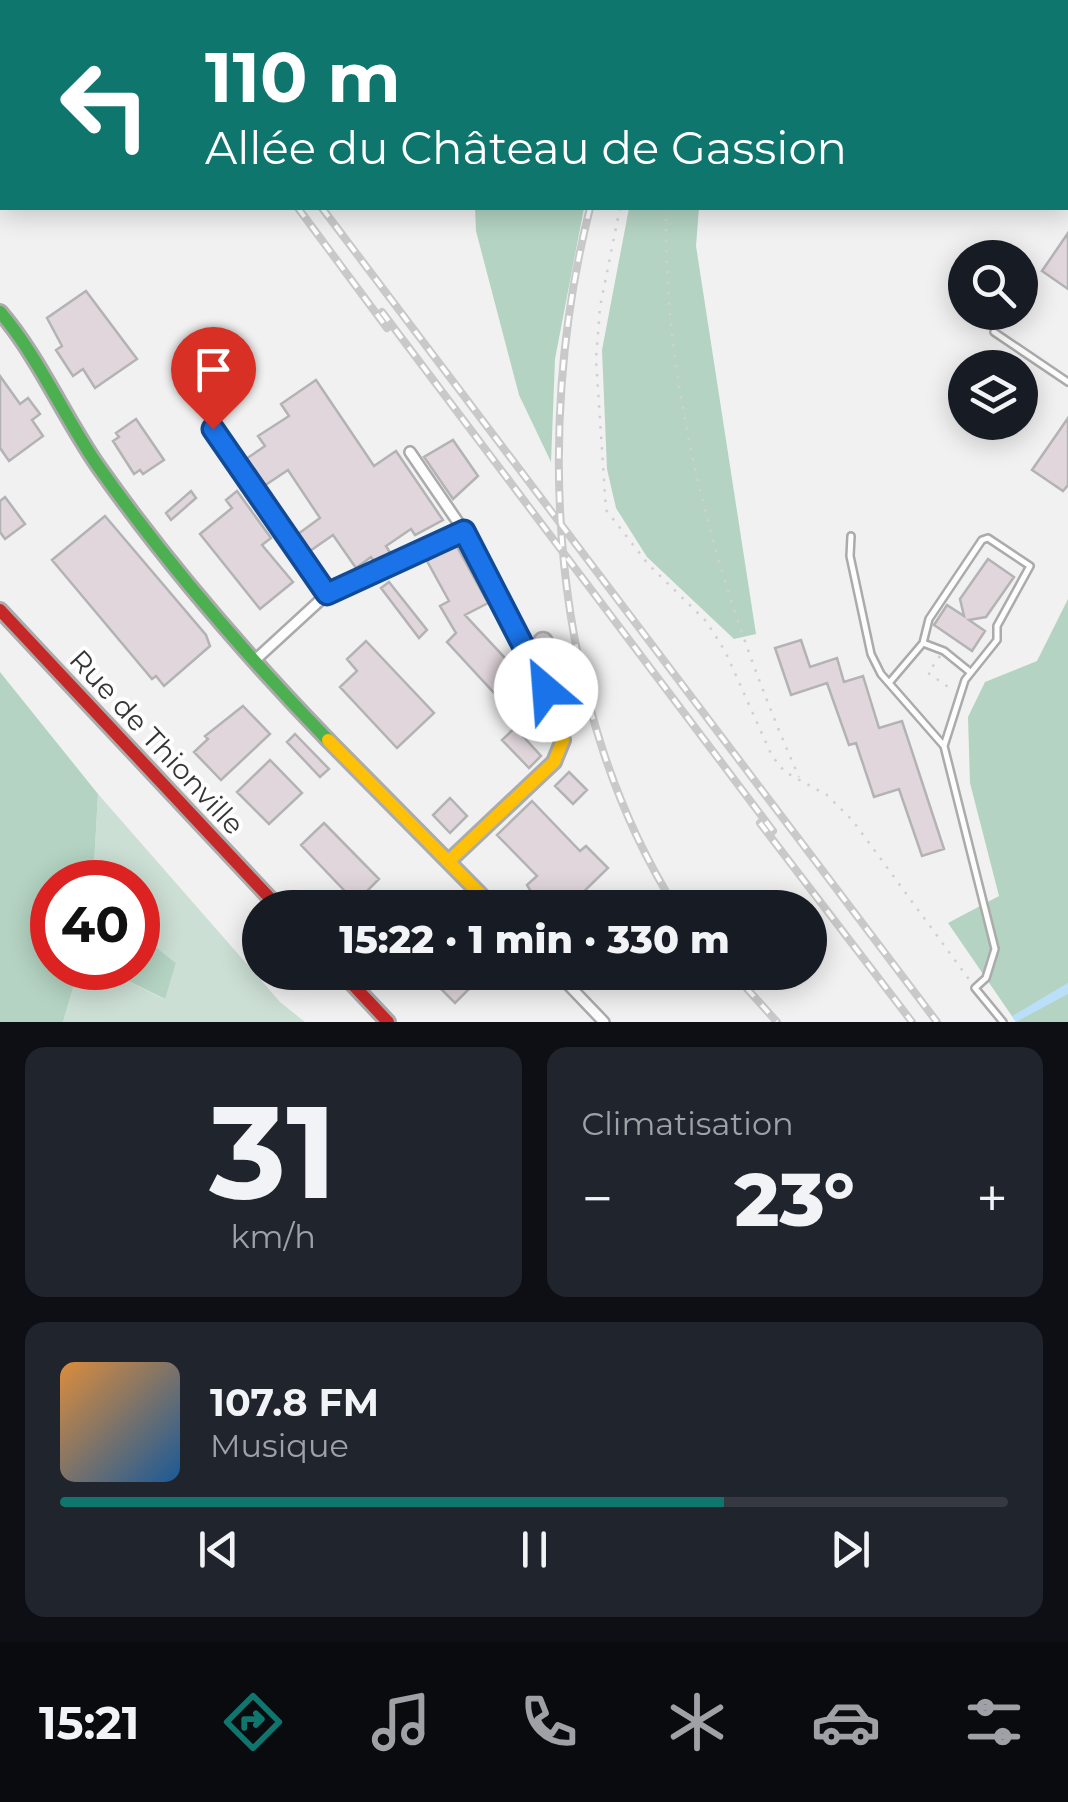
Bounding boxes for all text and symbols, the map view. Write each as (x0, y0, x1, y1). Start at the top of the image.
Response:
text: 110 m (205, 34, 401, 120)
icon: left (40, 40, 170, 170)
text: Allée du Château de Gassion (205, 120, 847, 175)
map controls (948, 240, 1038, 440)
button: search (948, 240, 1038, 330)
pin (171, 327, 256, 430)
icon: arrive (186, 342, 241, 397)
button: layers (948, 350, 1038, 440)
position arrow (494, 638, 598, 742)
street label: Rue de Thionville (63, 643, 251, 841)
speed limit sign: 40 (30, 860, 160, 990)
text: 15:22 · 1 min · 330 m (339, 916, 730, 963)
text: 31 (209, 1072, 337, 1231)
text: Climatisation (582, 1104, 794, 1143)
text: 23° (735, 1153, 855, 1245)
text: − (582, 1165, 613, 1232)
text: + (976, 1165, 1008, 1232)
text: km/h (231, 1217, 316, 1256)
text: 107.8 FM (210, 1379, 379, 1426)
text: Musique (210, 1426, 349, 1465)
icon: previous (191, 1522, 246, 1577)
icon: pause (507, 1522, 562, 1577)
icon: next (823, 1522, 878, 1577)
icon: directions (218, 1687, 288, 1757)
icon: music (366, 1687, 436, 1757)
icon: phone (514, 1687, 584, 1757)
icon: climate (662, 1687, 732, 1757)
icon: car (811, 1687, 881, 1757)
icon: filters (959, 1687, 1029, 1757)
text: 15:21 (39, 1695, 140, 1750)

